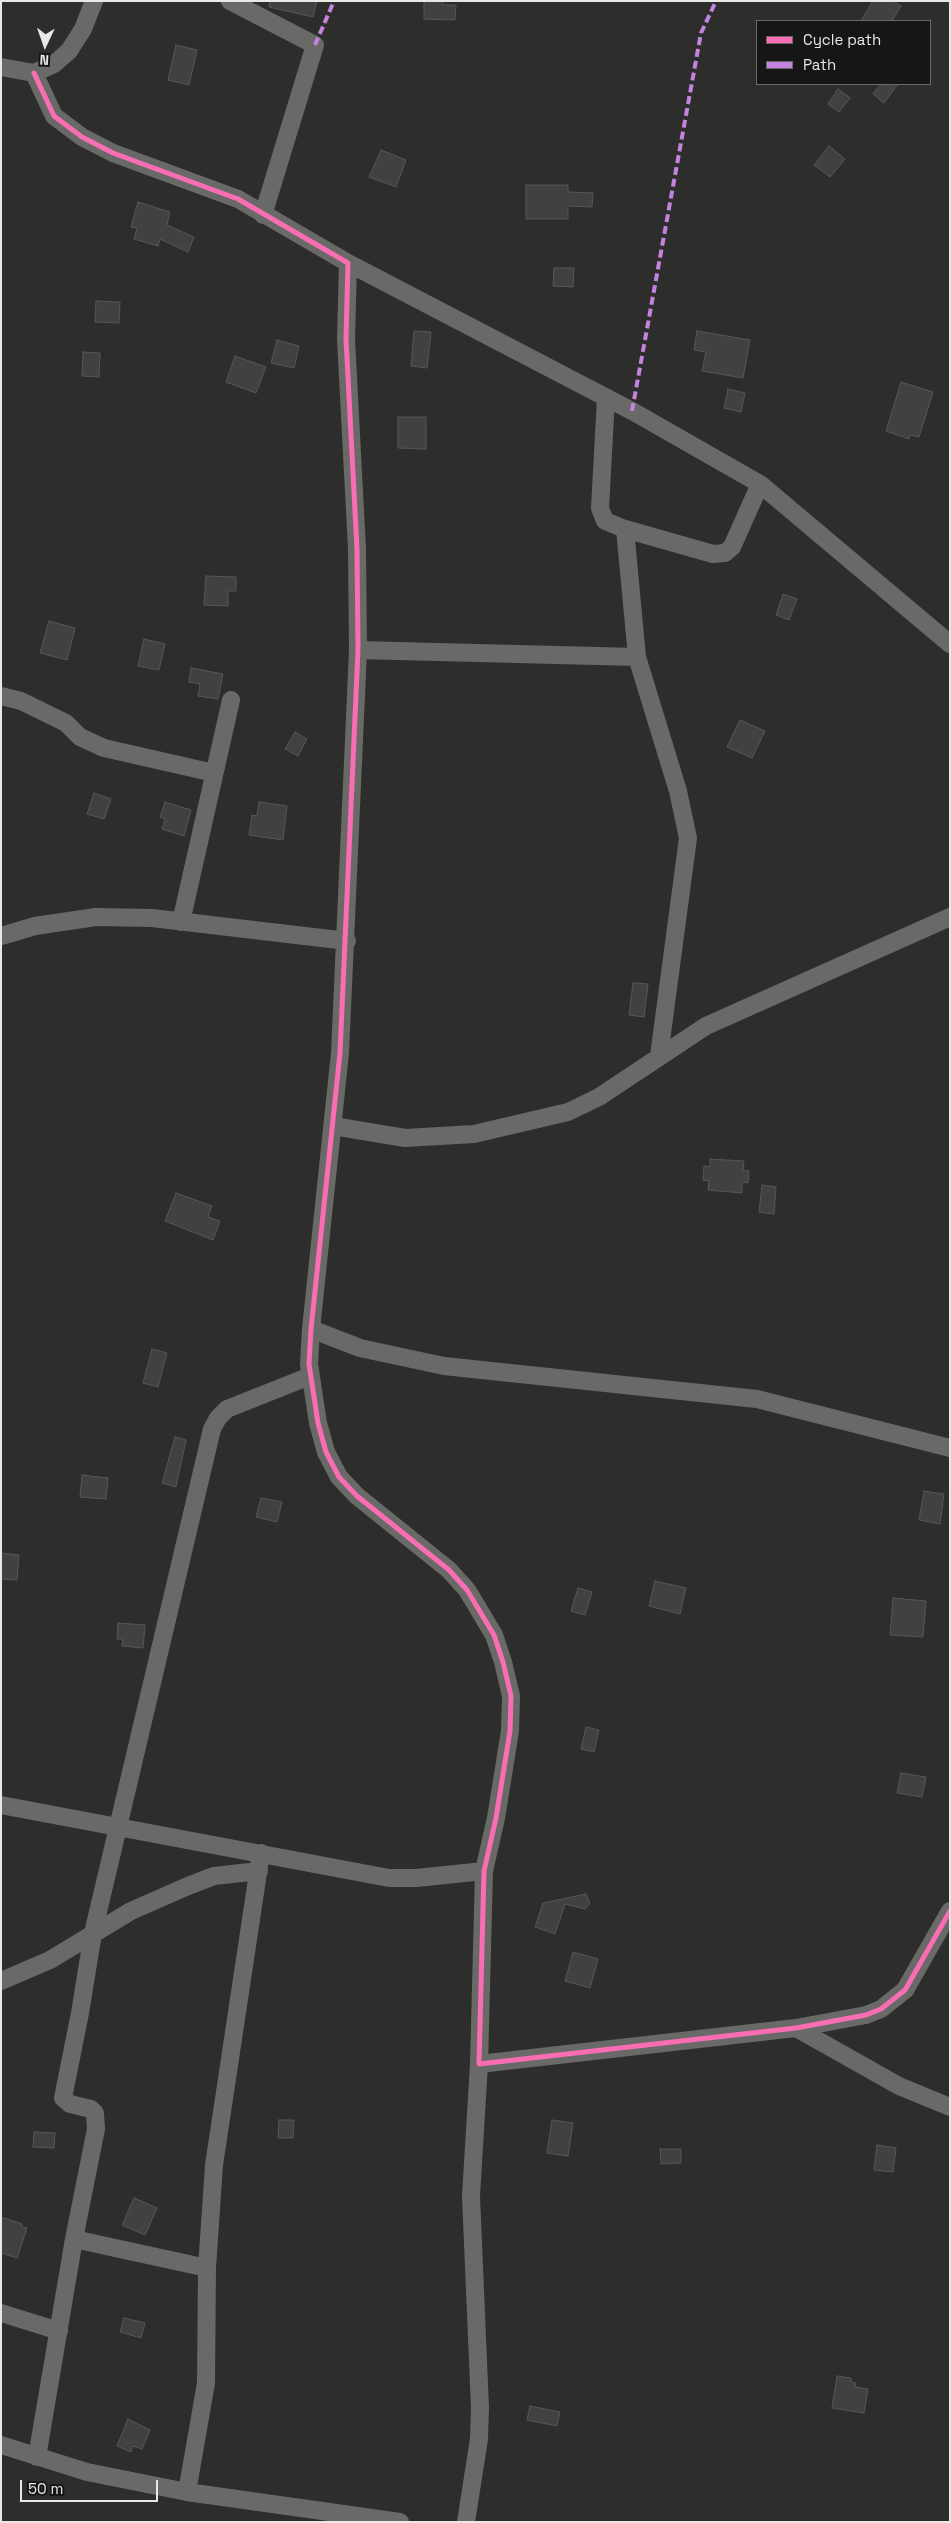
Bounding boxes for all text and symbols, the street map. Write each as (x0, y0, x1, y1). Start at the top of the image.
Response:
north arrow (20, 20, 70, 70)
legend (756, 20, 931, 85)
text: Cycle path (803, 30, 881, 49)
text: N (39, 51, 49, 69)
text: Path (803, 55, 836, 74)
scale bar (22, 2470, 160, 2502)
text: 50 m (28, 2479, 63, 2498)

